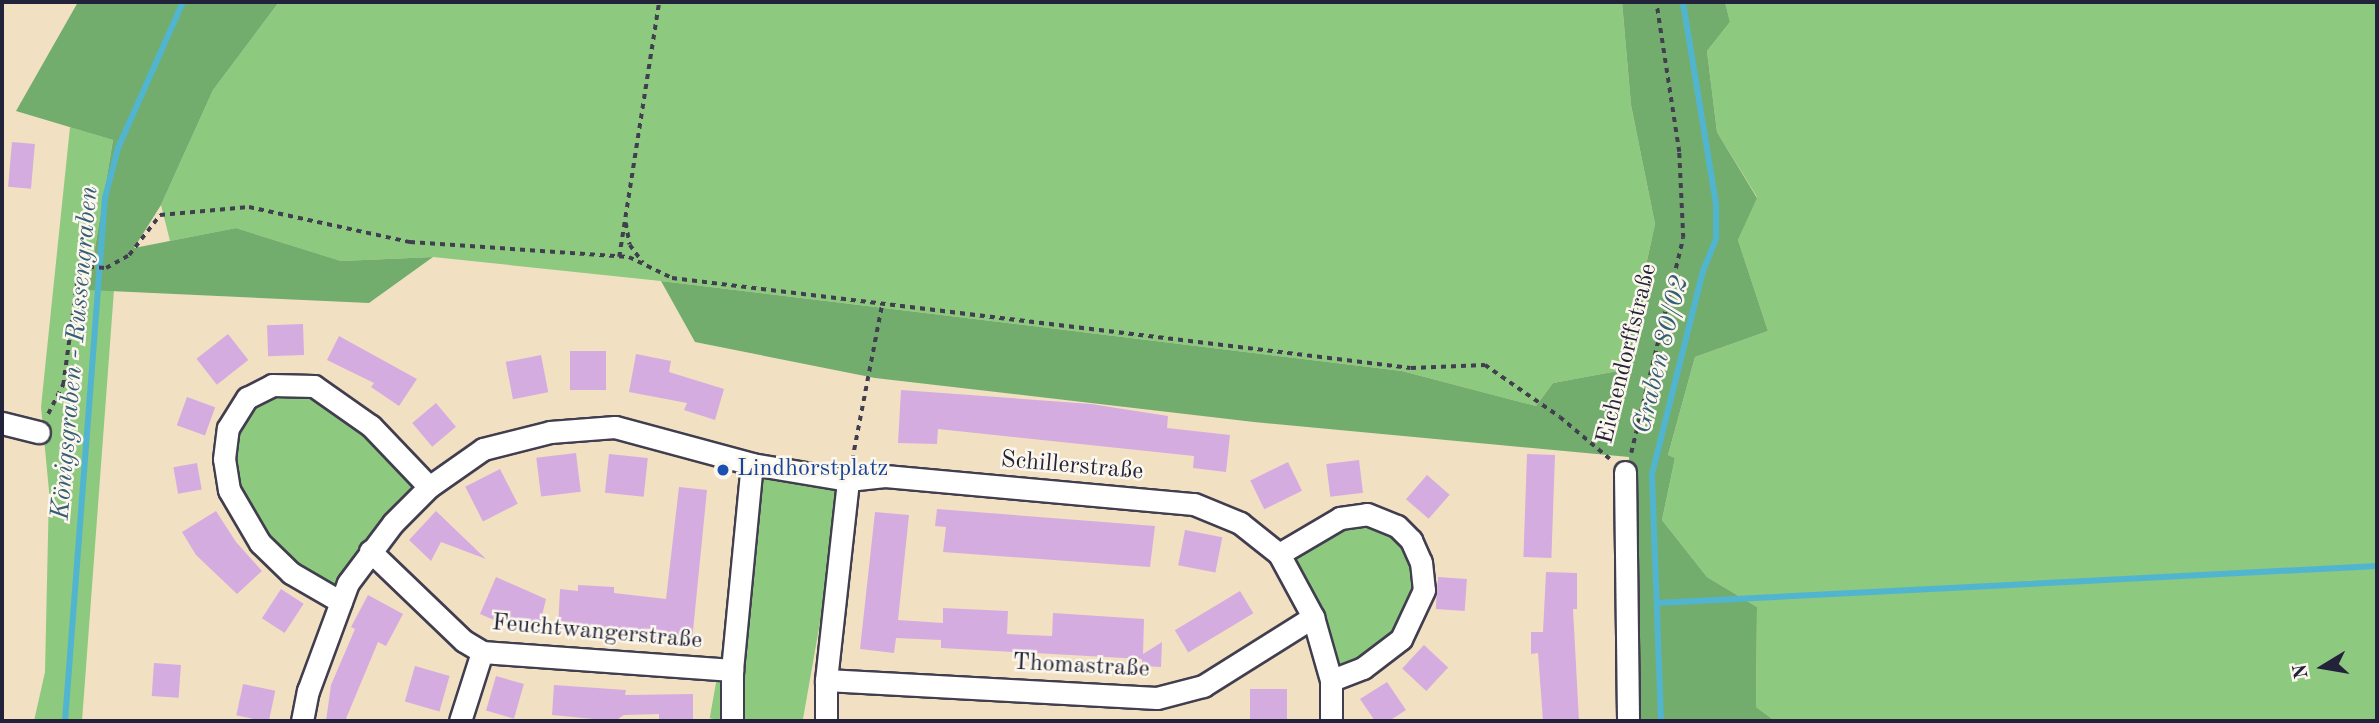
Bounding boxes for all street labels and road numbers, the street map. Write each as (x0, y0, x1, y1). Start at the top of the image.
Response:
street label: Eichendorffstraße (1592, 261, 1664, 447)
street label: Schillerstraße (1000, 446, 1144, 488)
street label: Feuchtwangerstraße (491, 609, 703, 657)
street label: Thomastraße (1012, 649, 1150, 685)

